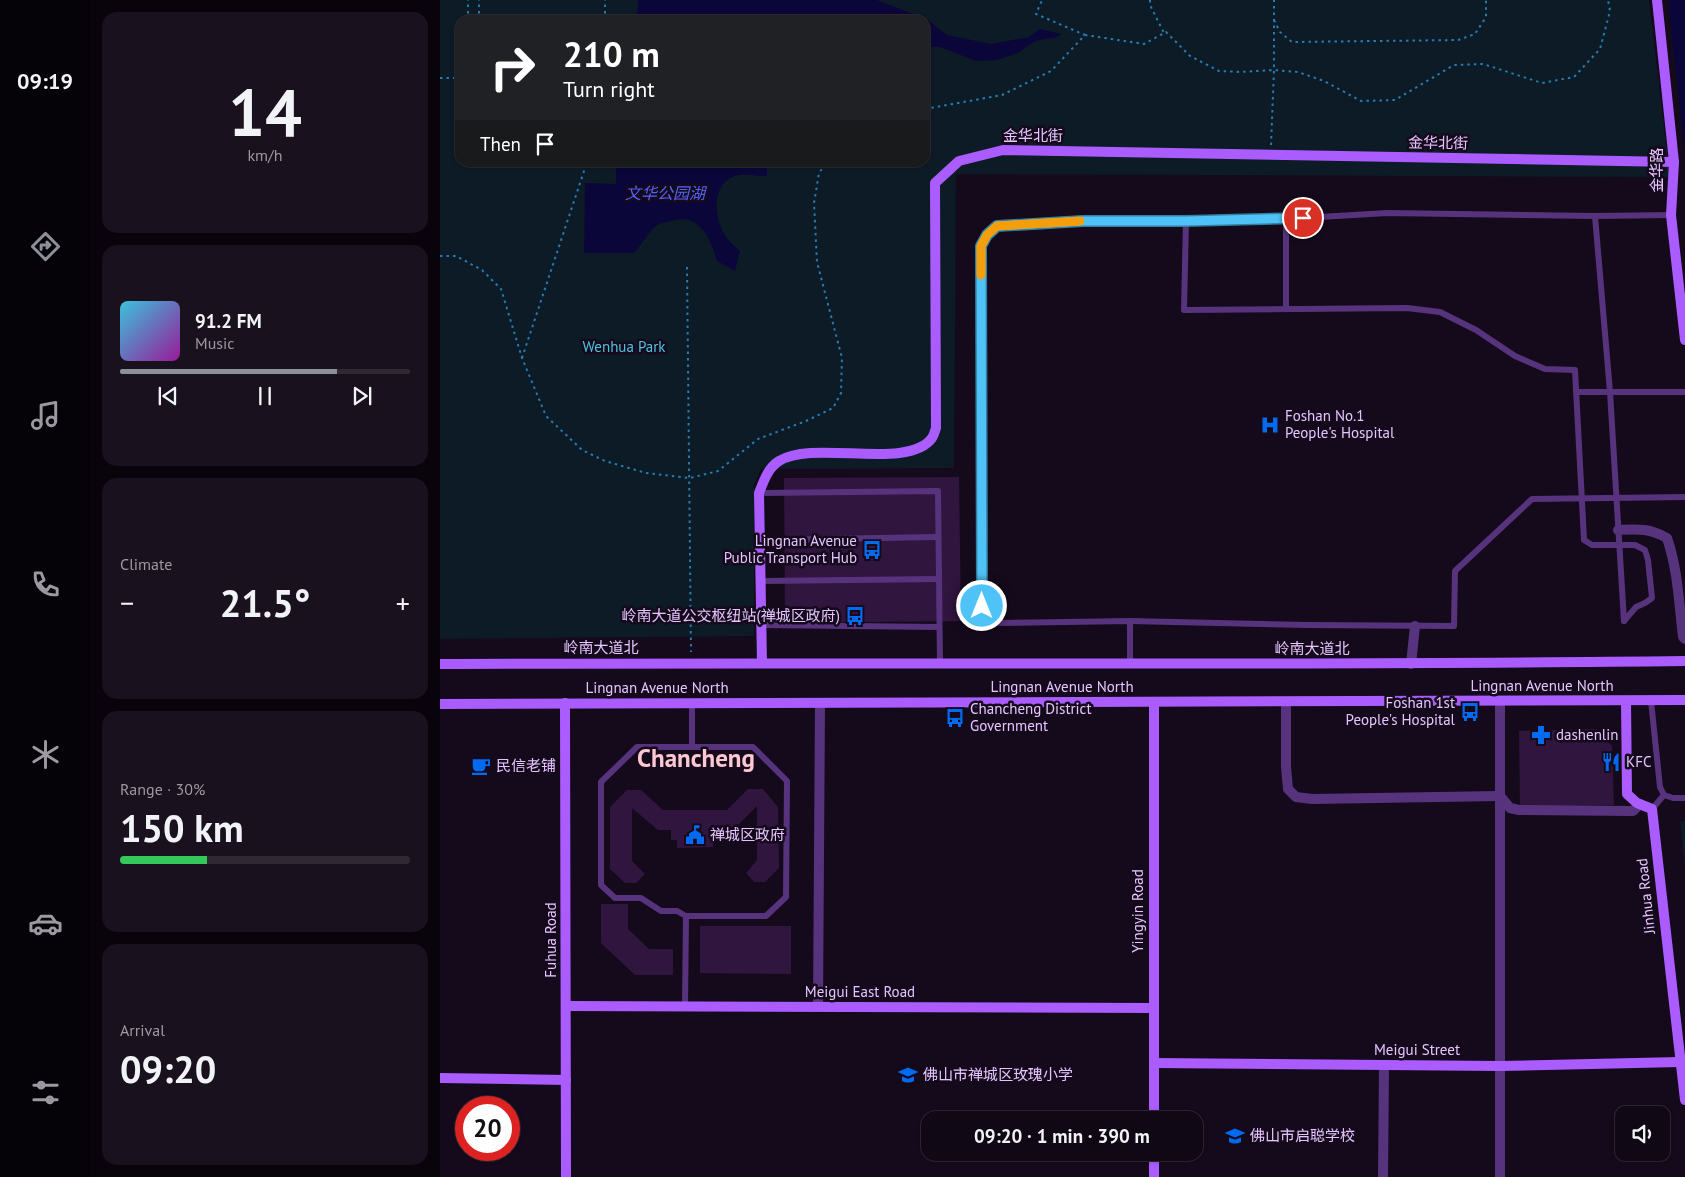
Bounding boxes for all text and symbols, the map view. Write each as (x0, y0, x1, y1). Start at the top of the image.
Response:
text: 210 m (563, 31, 660, 77)
icon: right (480, 35, 545, 100)
text: 09:19 (17, 67, 73, 95)
text: 14 (228, 70, 302, 154)
text: Turn right (563, 75, 655, 103)
street label: 金华北街 (1003, 126, 1063, 145)
icon: arrive (531, 130, 559, 158)
text: Then (480, 132, 521, 156)
street label: 金华北街 (1408, 132, 1468, 153)
text: km/h (247, 145, 283, 165)
street label: 金华路 (1647, 147, 1666, 193)
water label: 文华公园湖 (625, 183, 708, 203)
pin (1282, 197, 1324, 239)
icon: arrive (1289, 204, 1317, 232)
icon: directions (28, 229, 63, 264)
text: 91.2 FM (195, 309, 262, 333)
text: Music (195, 333, 235, 353)
park label: Wenhua Park (583, 337, 666, 356)
icon: previous (154, 382, 182, 410)
icon: pause (251, 382, 279, 410)
icon: next (348, 382, 376, 410)
icon: music (28, 398, 63, 433)
place label: Foshan No.1 People's Hospital (1285, 406, 1395, 442)
hospital icon: Foshan No.1 People's Hospital (1259, 414, 1281, 436)
place label: Lingnan Avenue Public Transport Hub (724, 531, 857, 567)
bus stop icon: Lingnan Avenue Public Transport Hub (861, 539, 883, 561)
text: Climate (120, 554, 172, 574)
icon: phone (28, 567, 63, 602)
text: 21.5° (220, 578, 310, 627)
position arrow (955, 579, 1007, 631)
text: − (120, 584, 134, 621)
text: + (396, 584, 410, 621)
bus stop icon: 岭南大道公交枢纽站(禅城区政府) (844, 605, 866, 627)
place label: 岭南大道公交枢纽站(禅城区政府) (622, 606, 840, 625)
street label: 岭南大道北 (563, 638, 639, 657)
street label: 岭南大道北 (1274, 639, 1350, 658)
street label: Lingnan Avenue North (1470, 676, 1614, 695)
street label: Lingnan Avenue North (990, 677, 1134, 696)
street label: Lingnan Avenue North (585, 678, 729, 697)
place label: Foshan 1st People's Hospital (1346, 693, 1456, 729)
place label: Chancheng District Government (970, 699, 1091, 735)
bus stop icon: Foshan 1st People's Hospital (1459, 701, 1481, 723)
bus stop icon: Chancheng District Government (944, 707, 966, 729)
pharmacy icon: dashenlin (1530, 724, 1552, 746)
place label: dashenlin (1556, 725, 1618, 744)
icon: climate (28, 737, 63, 772)
district label: Chancheng (637, 742, 755, 774)
restaurant icon: KFC (1600, 751, 1622, 773)
place label: KFC (1626, 752, 1651, 771)
cafe icon: 民信老铺 (470, 755, 492, 777)
place label: 民信老铺 (496, 756, 556, 775)
text: Range · 30% (120, 779, 205, 799)
text: 150 km (120, 803, 244, 852)
public building icon: 禅城区政府 (684, 824, 706, 846)
place label: 禅城区政府 (710, 825, 785, 844)
street label: Jinhua Road (1632, 857, 1659, 936)
street label: Yingyin Road (1128, 869, 1147, 953)
street label: Fuhua Road (541, 902, 560, 978)
icon: car (28, 906, 63, 941)
street label: Meigui East Road (805, 982, 915, 1001)
text: Arrival (120, 1020, 165, 1040)
street label: Meigui Street (1374, 1040, 1460, 1059)
text: 09:20 (120, 1044, 216, 1093)
school or university icon: 佛山市禅城区玫瑰小学 (897, 1064, 919, 1086)
place label: 佛山市禅城区玫瑰小学 (923, 1065, 1073, 1084)
icon: filters (28, 1075, 63, 1110)
speed limit sign: 20 (455, 1096, 520, 1161)
map controls (1615, 1106, 1670, 1161)
button: sound (1615, 1106, 1670, 1161)
text: 09:20 · 1 min · 390 m (974, 1124, 1150, 1148)
school or university icon: 佛山市启聪学校 (1224, 1125, 1246, 1147)
place label: 佛山市启聪学校 (1250, 1126, 1355, 1145)

